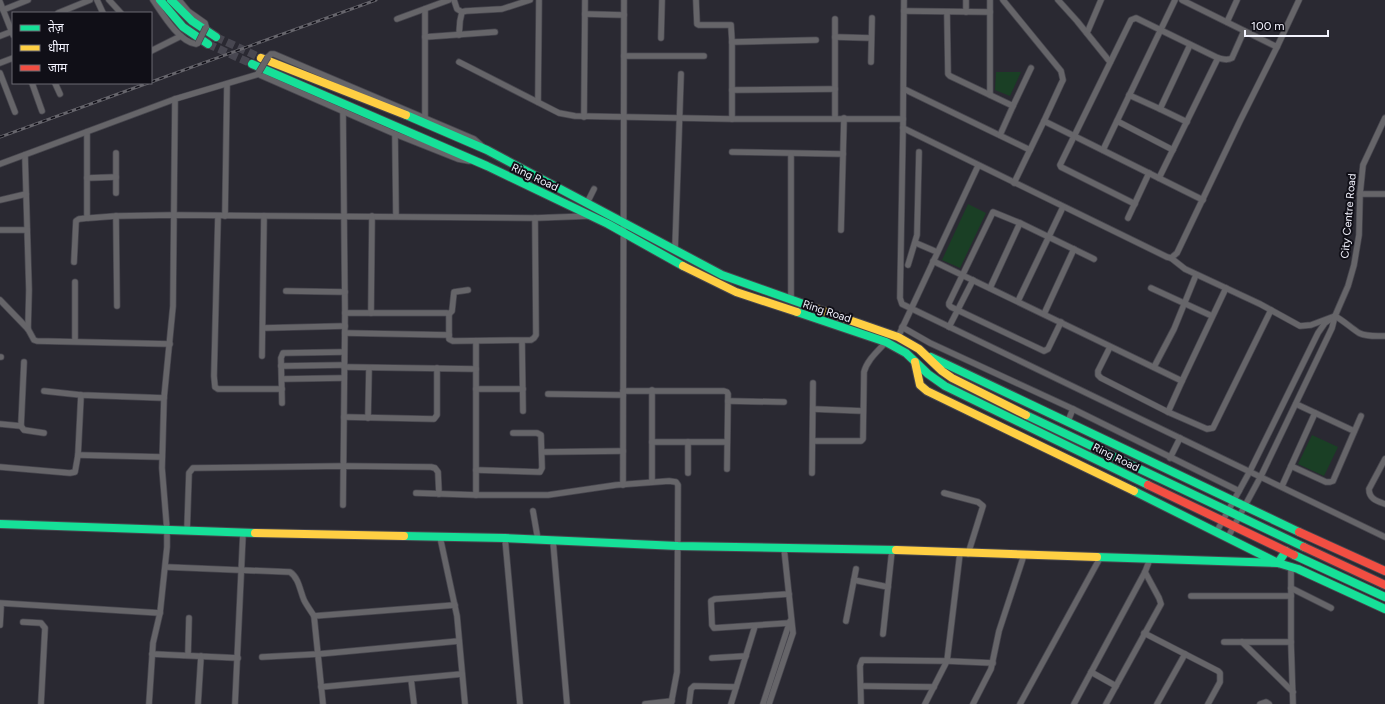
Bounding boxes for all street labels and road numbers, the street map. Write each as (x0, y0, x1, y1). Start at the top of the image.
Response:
street label: Ring Road (509, 161, 560, 194)
street label: City Centre Road (1338, 173, 1359, 259)
street label: Ring Road (801, 298, 853, 325)
street label: Ring Road (1090, 441, 1141, 474)

